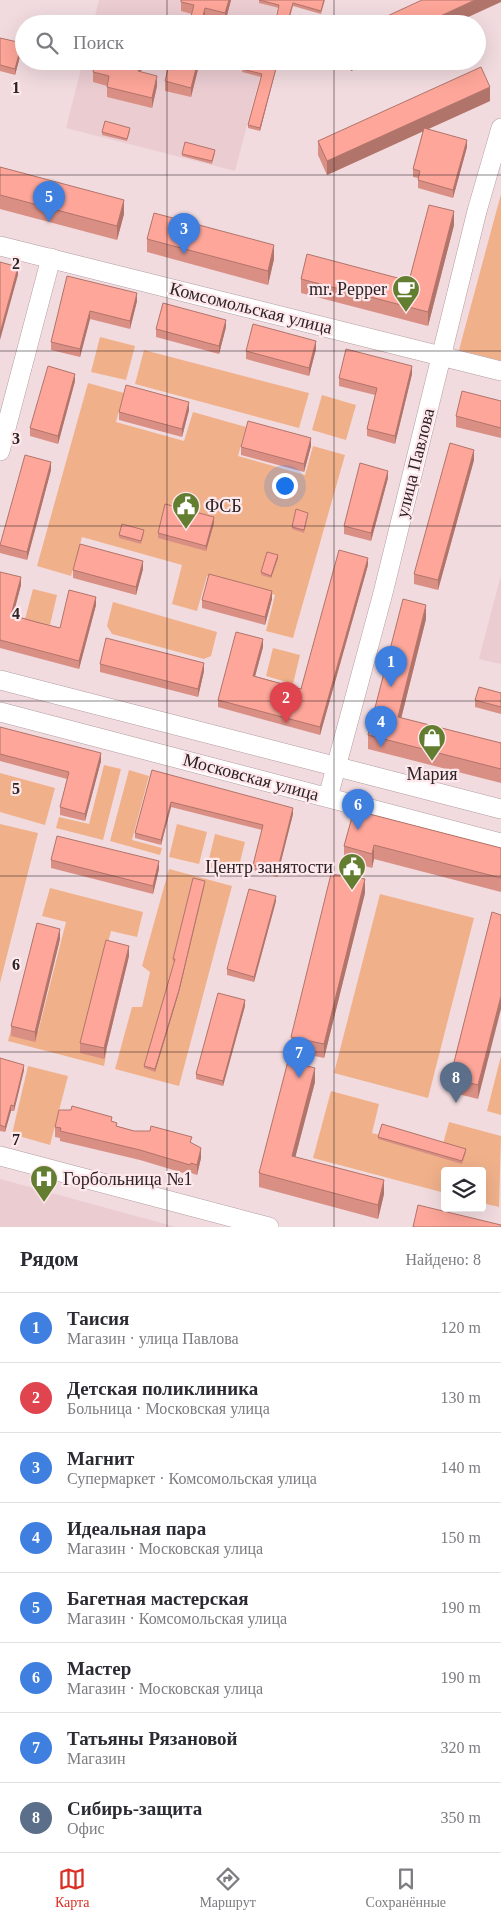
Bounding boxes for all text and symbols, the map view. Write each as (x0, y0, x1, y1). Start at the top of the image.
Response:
search box (15, 15, 486, 70)
icon: search (33, 29, 61, 57)
text: Поиск (73, 32, 124, 53)
text: 1 (12, 79, 20, 96)
pin: 5 (33, 181, 65, 222)
pin: 3 (168, 213, 200, 254)
text: 2 (12, 255, 20, 272)
cafe icon: mr. Pepper (391, 274, 421, 313)
street label: Комсомольская улица (168, 278, 334, 338)
place label: mr. Pepper (309, 279, 387, 299)
street label: улица Павлова (392, 406, 438, 520)
text: 3 (12, 430, 20, 447)
your location (272, 473, 298, 499)
public building icon: ФСБ (171, 491, 201, 530)
place label: ФСБ (205, 496, 242, 516)
text: 4 (12, 605, 20, 622)
pin: 1 (375, 646, 407, 687)
pin: 2 (270, 682, 302, 723)
pin: 4 (365, 706, 397, 747)
shop icon: Мария (417, 723, 447, 762)
street label: Московская улица (181, 749, 321, 805)
place label: Мария (407, 764, 457, 784)
text: 5 (12, 780, 20, 797)
pin: 6 (342, 789, 374, 830)
public building icon: Центр занятости (337, 852, 367, 891)
place label: Центр занятости (205, 857, 333, 877)
text: 6 (12, 956, 20, 973)
pin: 7 (283, 1037, 315, 1078)
pin: 8 (440, 1062, 472, 1103)
text: 7 (12, 1131, 20, 1148)
hospital icon: Горбольница №1 (29, 1164, 59, 1203)
map controls (441, 1167, 486, 1212)
button: layers (441, 1167, 486, 1212)
place label: Горбольница №1 (63, 1169, 193, 1189)
text: Рядом (20, 1247, 79, 1271)
text: Найдено: 8 (406, 1251, 481, 1268)
text: Таисия (67, 1308, 129, 1329)
text: 1 (32, 1319, 40, 1336)
text: 120 m (441, 1319, 481, 1336)
text: Магазин · улица Павлова (67, 1330, 239, 1347)
text: Детская поликлиника (67, 1378, 258, 1399)
text: 2 (32, 1389, 40, 1406)
text: 130 m (441, 1389, 481, 1406)
text: Больница · Московская улица (67, 1400, 270, 1417)
text: Магнит (67, 1448, 134, 1469)
text: 3 (32, 1459, 40, 1476)
text: 140 m (441, 1459, 481, 1476)
text: Супермаркет · Комсомольская улица (67, 1470, 317, 1487)
text: Идеальная пара (67, 1518, 206, 1539)
text: 4 (32, 1529, 40, 1546)
text: 150 m (441, 1529, 481, 1546)
text: Магазин · Московская улица (67, 1540, 263, 1557)
text: Багетная мастерская (67, 1588, 249, 1609)
text: 5 (32, 1599, 40, 1616)
text: 190 m (441, 1599, 481, 1616)
text: Магазин · Комсомольская улица (67, 1610, 287, 1627)
text: Мастер (67, 1658, 131, 1679)
text: 6 (32, 1669, 40, 1686)
text: 190 m (441, 1669, 481, 1686)
text: Магазин · Московская улица (67, 1680, 263, 1697)
text: Татьяны Рязановой (67, 1728, 237, 1749)
text: 7 (32, 1739, 40, 1756)
text: 320 m (441, 1739, 481, 1756)
text: Магазин (67, 1750, 125, 1767)
text: Сибирь-защита (67, 1798, 202, 1819)
text: 8 (32, 1809, 40, 1826)
text: 350 m (441, 1809, 481, 1826)
text: Офис (67, 1820, 105, 1837)
tab: Карта (55, 1865, 90, 1911)
tab: Маршрут (199, 1865, 256, 1911)
tab: Сохранённые (366, 1865, 446, 1911)

